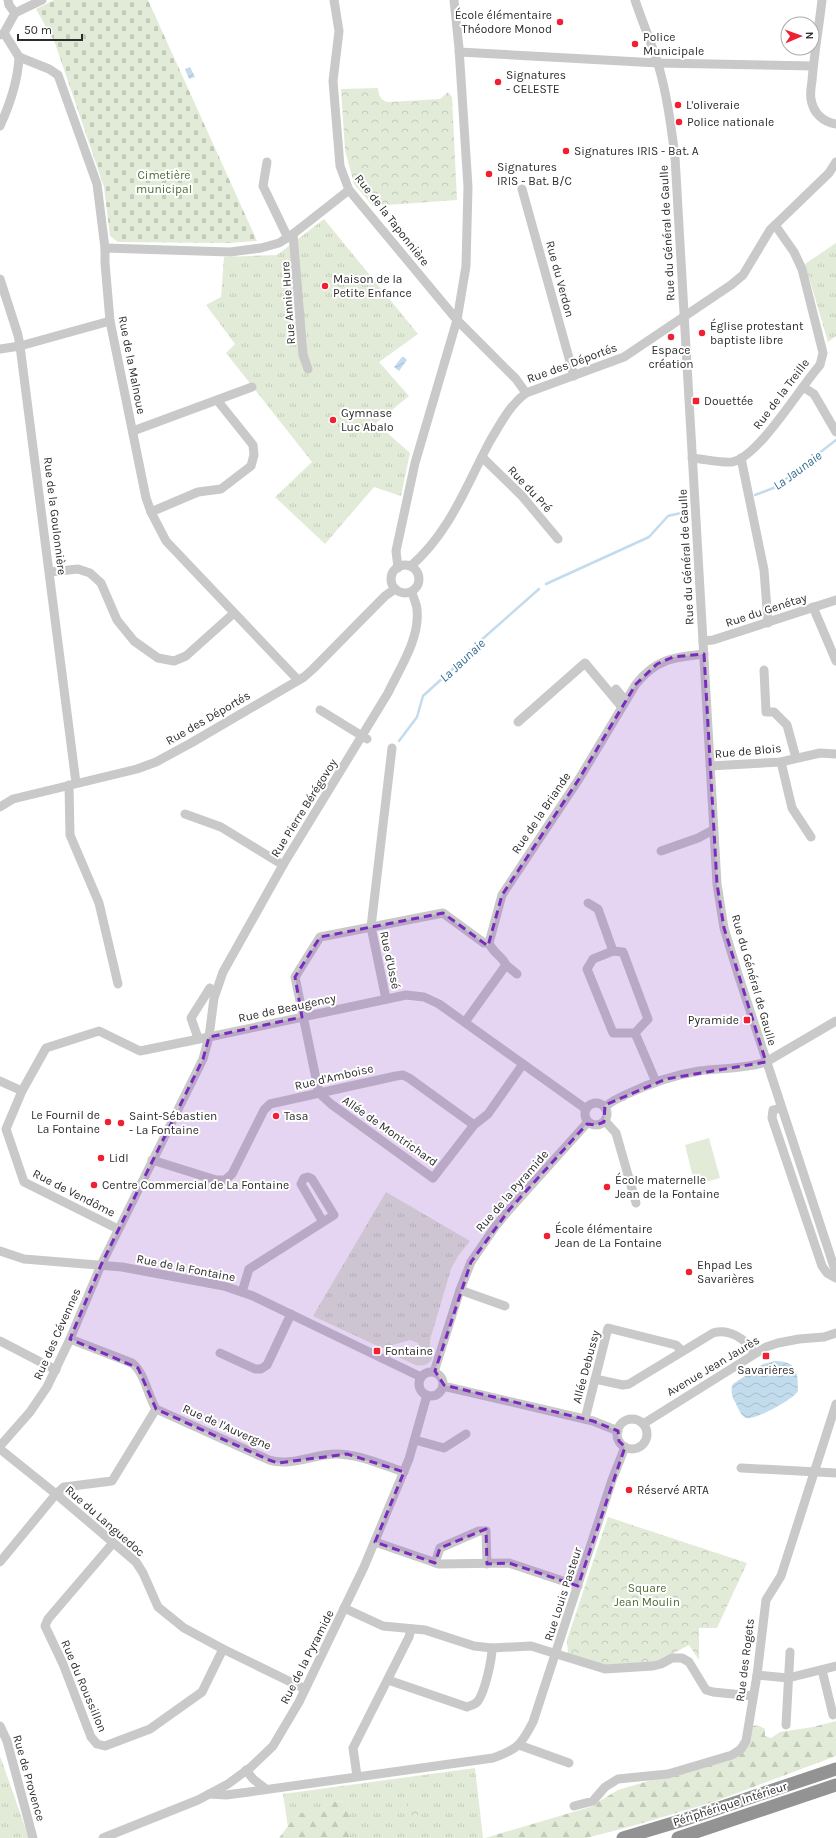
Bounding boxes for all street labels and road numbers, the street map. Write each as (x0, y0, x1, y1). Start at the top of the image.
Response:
street label: Rue du Général de Gaulle (656, 165, 678, 301)
street label: Rue de la Taponnière (352, 171, 432, 269)
street label: Rue du Verdon (543, 239, 577, 319)
street label: Rue Annie Hure (278, 261, 298, 345)
street label: Rue de la Malnoue (116, 315, 148, 415)
street label: Rue des Déportés (525, 340, 619, 386)
street label: Rue de la Treille (750, 356, 812, 432)
street label: Rue de la Goulonnière (41, 456, 69, 576)
street label: Rue du Pré (505, 463, 555, 515)
street label: Rue du Général de Gaulle (675, 489, 697, 625)
street label: Rue du Genétay (723, 590, 809, 630)
street label: Rue des Déportés (163, 688, 253, 748)
street label: Rue de Blois (714, 741, 782, 761)
street label: Rue Pierre Bérégovoy (268, 756, 340, 860)
street label: Rue de la Briande (509, 770, 573, 856)
street label: Rue du Général de Gaulle (729, 913, 779, 1047)
street label: Rue d'Ussé (377, 930, 403, 990)
street label: Rue de Beaugency (237, 991, 337, 1025)
street label: Rue d'Amboise (293, 1061, 375, 1093)
street label: Allée de Montrichard (340, 1093, 440, 1169)
street label: Rue de la Pyramide (473, 1147, 551, 1235)
street label: Rue de Vendôme (30, 1166, 118, 1220)
street label: Rue de la Fontaine (135, 1252, 237, 1284)
street label: Rue des Cévennes (31, 1286, 83, 1382)
street label: Allée Debussy (570, 1328, 603, 1405)
street label: Avenue Jean Jaurès (664, 1333, 762, 1399)
street label: Rue de l'Auvergne (181, 1401, 273, 1453)
street label: Rue du Languedoc (63, 1483, 147, 1559)
street label: Rue Louis Pasteur (541, 1545, 585, 1643)
street label: Rue de la Pyramide (277, 1608, 337, 1706)
street label: Rue des Rogets (733, 1618, 757, 1702)
street label: Rue du Roussillon (58, 1638, 110, 1734)
street label: Rue de Provence (10, 1733, 48, 1823)
street label: Périphérique Intérieur (671, 1779, 790, 1829)

